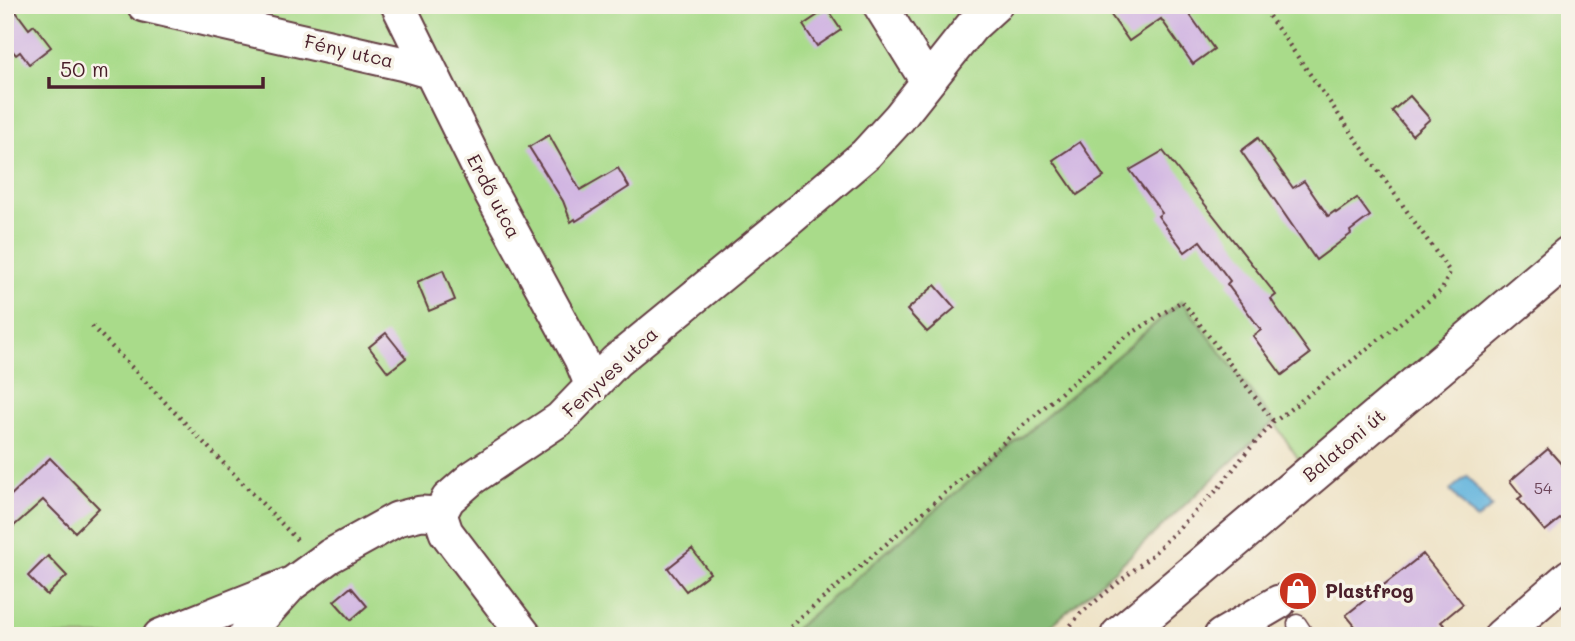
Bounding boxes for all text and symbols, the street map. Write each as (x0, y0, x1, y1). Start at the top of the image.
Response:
street label: Fény utca (302, 28, 396, 73)
scale bar (49, 46, 262, 90)
text: 50 m (60, 55, 109, 82)
street label: Erdő utca (462, 149, 527, 242)
street label: Fenyves utca (557, 321, 663, 422)
street label: Balatoni út (1297, 403, 1390, 487)
house number: 54 (1534, 477, 1553, 498)
shop icon: Plastfrog (1277, 570, 1319, 612)
place label: Plastfrog (1325, 578, 1414, 603)

